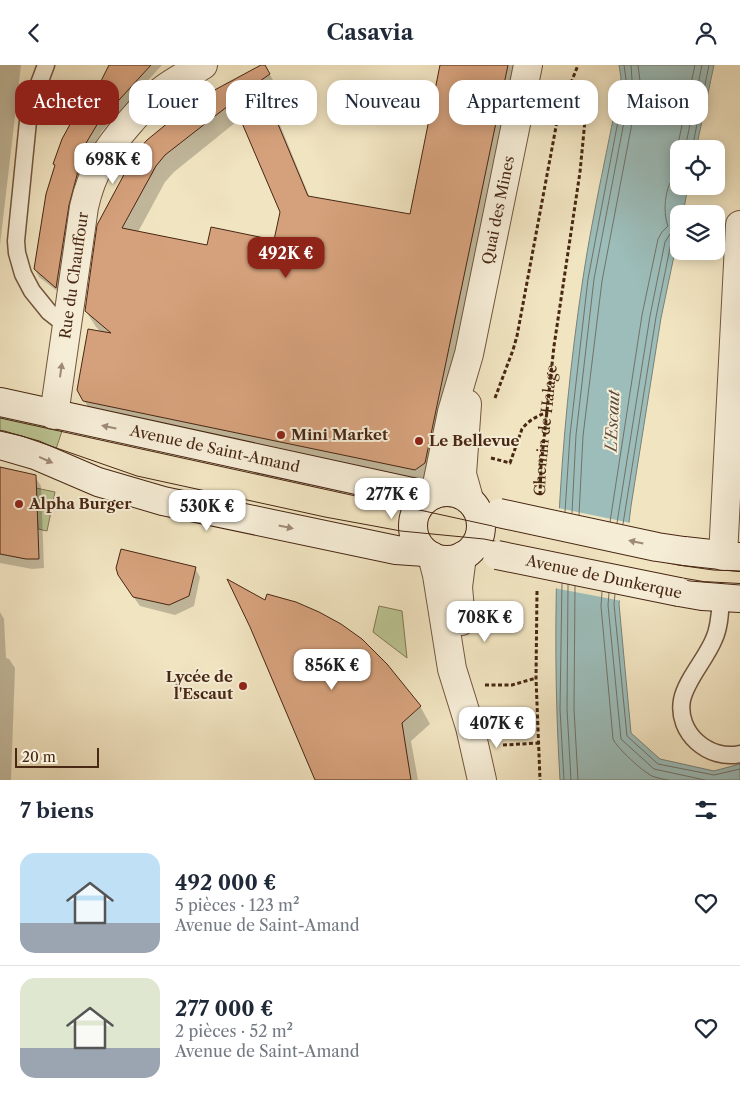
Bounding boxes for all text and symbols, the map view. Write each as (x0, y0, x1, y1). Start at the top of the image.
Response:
icon: back (20, 19, 48, 47)
text: Casavia (327, 19, 413, 46)
icon: person (692, 19, 720, 47)
chip: Acheter (15, 80, 119, 125)
chip: Louer (129, 80, 216, 125)
chip: Filtres (226, 80, 317, 125)
chip: Nouveau (327, 80, 439, 125)
chip: Appartement (449, 80, 598, 125)
chip: Maison (608, 80, 708, 125)
map controls (670, 140, 725, 260)
button: locate (670, 140, 725, 195)
pin: 698K € (72, 143, 154, 185)
text: 698K € (85, 149, 141, 169)
street label: Quai des Mines (478, 154, 518, 266)
button: layers (670, 205, 725, 260)
street label: Rue du Chauffour (55, 210, 92, 340)
pin: 492K € (245, 237, 327, 279)
text: 492K € (258, 243, 314, 263)
one-way arrow (57, 362, 65, 378)
street label: Chemin de Halage (530, 363, 561, 496)
water label: L'Escaut (600, 389, 624, 454)
street label: Avenue de Saint-Amand (127, 421, 302, 476)
one-way arrow (101, 423, 117, 431)
place label: Mini Market (291, 425, 388, 444)
marker: Mini Market (275, 429, 287, 441)
place label: Le Bellevue (429, 431, 520, 450)
marker: Le Bellevue (413, 435, 425, 447)
one-way arrow (39, 456, 53, 464)
pin: 277K € (351, 477, 433, 520)
text: 277K € (366, 484, 418, 504)
pin: 530K € (166, 489, 248, 532)
place label: Alpha Burger (28, 494, 132, 513)
text: 530K € (180, 496, 234, 516)
marker: Alpha Burger (13, 498, 25, 510)
one-way arrow (279, 523, 294, 531)
one-way arrow (628, 538, 644, 546)
street label: Avenue de Dunkerque (523, 550, 684, 602)
pin: 708K € (444, 601, 526, 643)
text: 708K € (458, 607, 512, 627)
pin: 856K € (291, 649, 373, 691)
text: 856K € (305, 655, 359, 675)
place label: Lycée de l'Escaut (166, 667, 233, 703)
marker: Lycée de l'Escaut (237, 680, 249, 692)
pin: 407K € (456, 707, 538, 749)
text: 407K € (470, 713, 524, 733)
scale bar (15, 745, 99, 768)
text: 20 m (22, 748, 56, 766)
icon: filters (692, 796, 720, 824)
text: 7 biens (20, 798, 94, 823)
text: 492 000 € (175, 870, 276, 895)
icon: home (60, 873, 120, 933)
icon: heart (692, 889, 720, 917)
text: 5 pièces · 123 m² (175, 895, 299, 915)
text: Avenue de Saint-Amand (175, 915, 360, 935)
text: 277 000 € (175, 996, 273, 1021)
icon: home (60, 998, 120, 1058)
icon: heart (692, 1014, 720, 1042)
text: 2 pièces · 52 m² (175, 1021, 293, 1041)
text: Avenue de Saint-Amand (175, 1041, 360, 1061)

